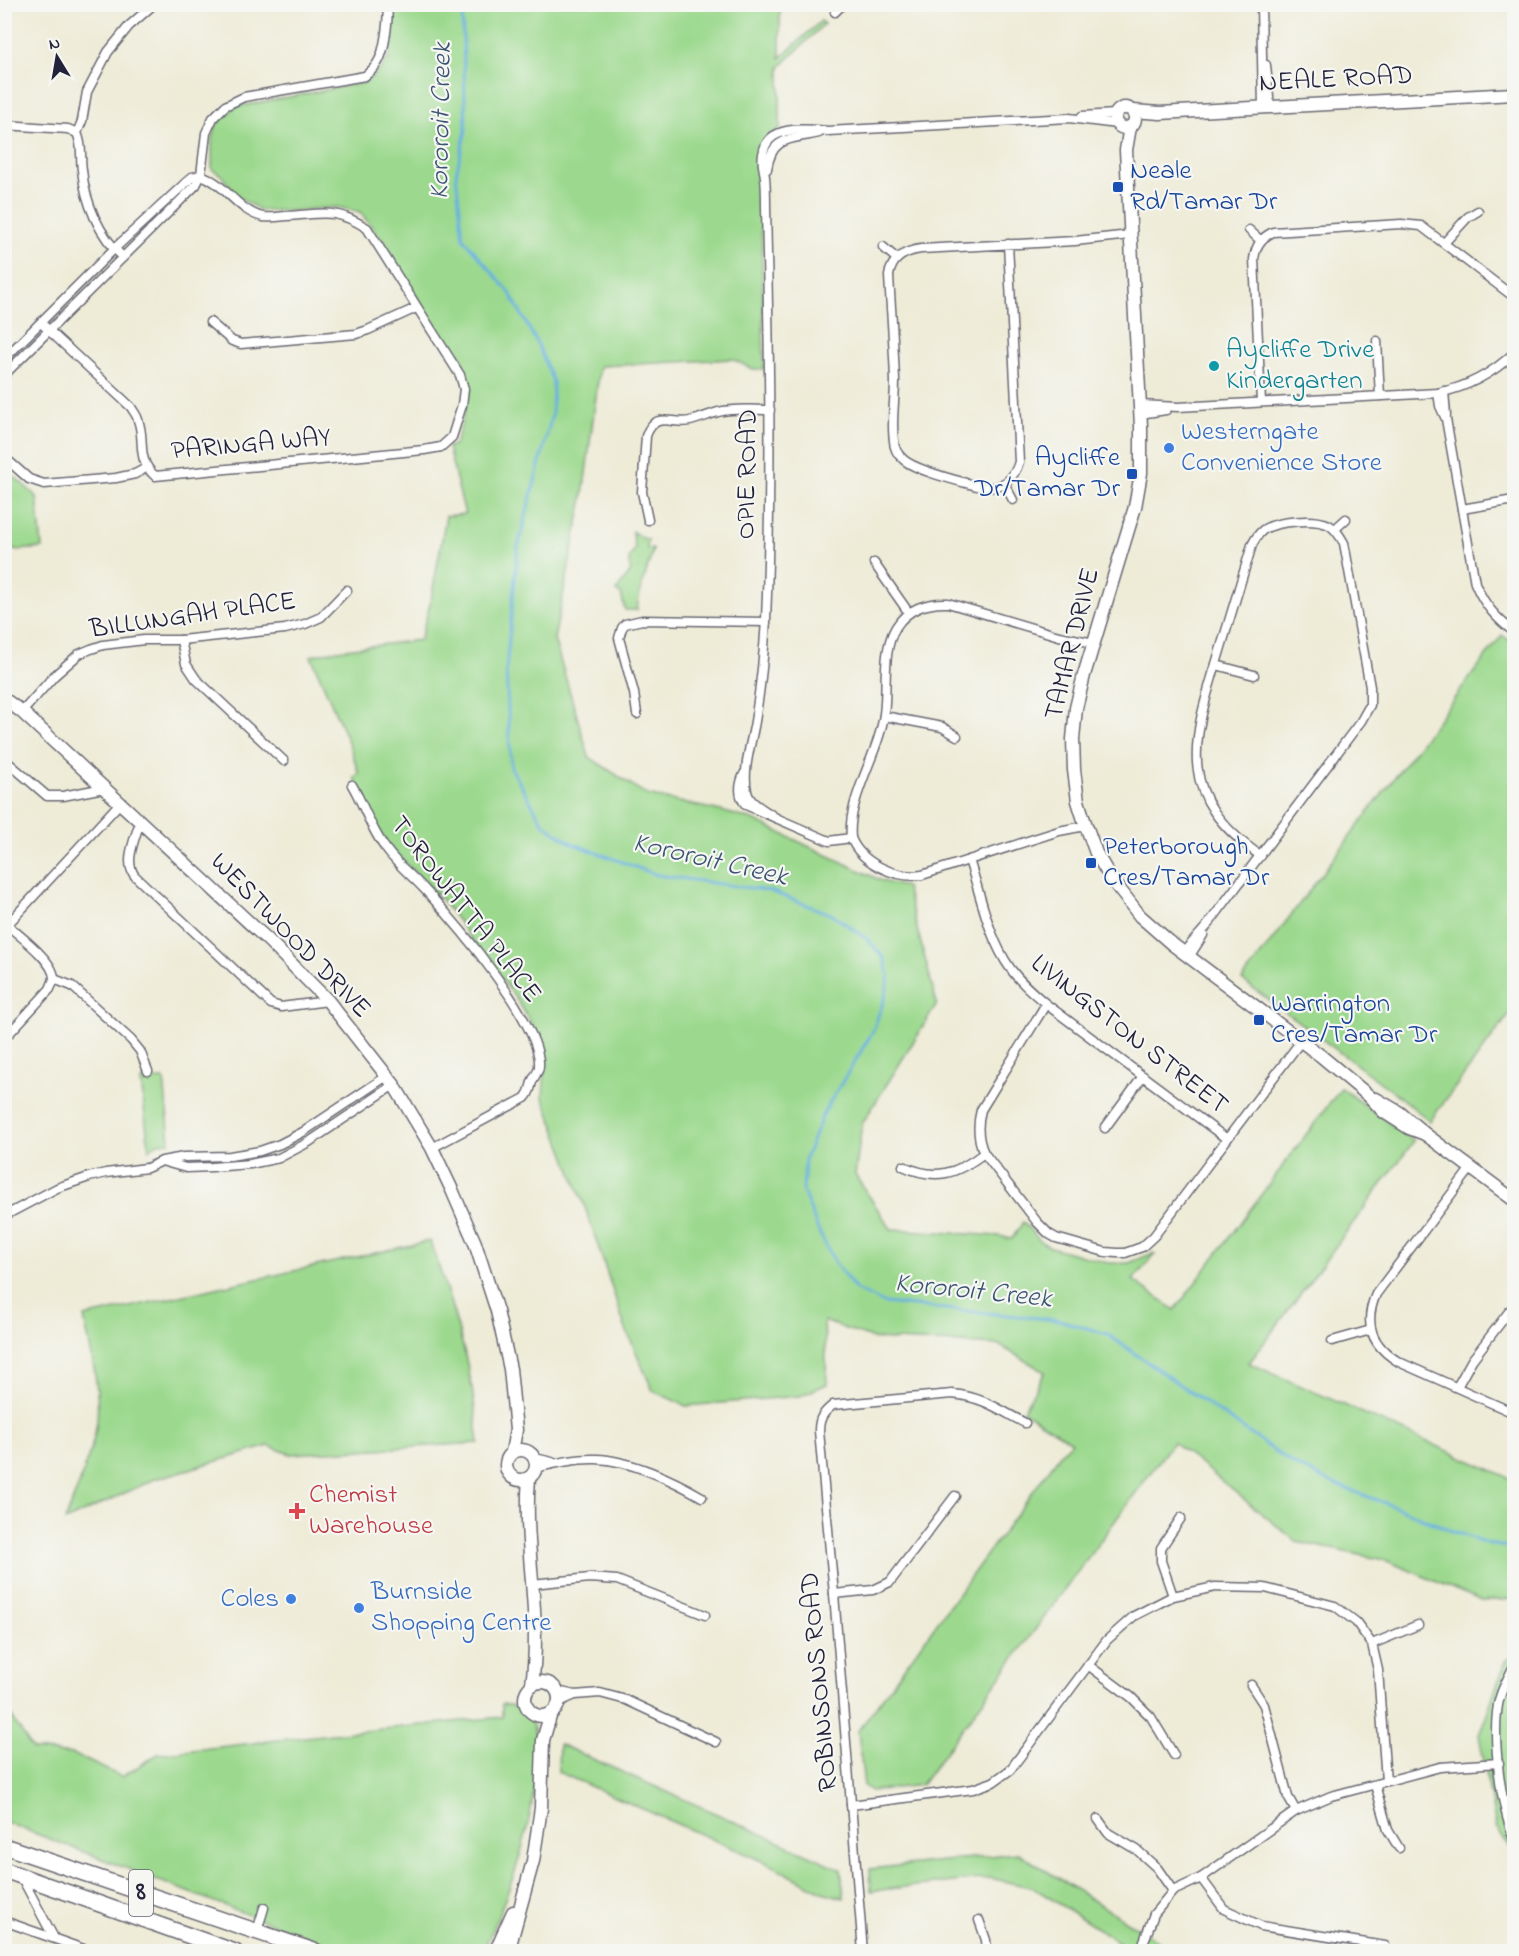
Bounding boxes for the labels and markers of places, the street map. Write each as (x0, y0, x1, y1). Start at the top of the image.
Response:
place label: Neale Rd/Tamar Dr (1130, 152, 1278, 222)
marker: Neale Rd/Tamar Dr (1111, 180, 1125, 194)
place label: Aycliffe Drive Kindergarten (1226, 331, 1375, 401)
marker: Aycliffe Drive Kindergarten (1207, 359, 1221, 373)
place label: Westerngate Convenience Store (1181, 413, 1383, 483)
place label: Aycliffe Dr/Tamar Dr (974, 439, 1121, 509)
marker: Westerngate Convenience Store (1162, 441, 1176, 455)
marker: Aycliffe Dr/Tamar Dr (1125, 467, 1139, 481)
place label: Peterborough Cres/Tamar Dr (1103, 828, 1270, 898)
marker: Peterborough Cres/Tamar Dr (1084, 856, 1098, 870)
place label: Warrington Cres/Tamar Dr (1271, 985, 1438, 1055)
marker: Warrington Cres/Tamar Dr (1252, 1013, 1266, 1027)
place label: Chemist Warehouse (309, 1476, 434, 1546)
marker: Chemist Warehouse (290, 1504, 304, 1518)
place label: Burnside Shopping Centre (370, 1573, 552, 1643)
place label: Coles (221, 1580, 279, 1619)
marker: Coles (284, 1592, 298, 1606)
marker: Burnside Shopping Centre (352, 1601, 366, 1615)

